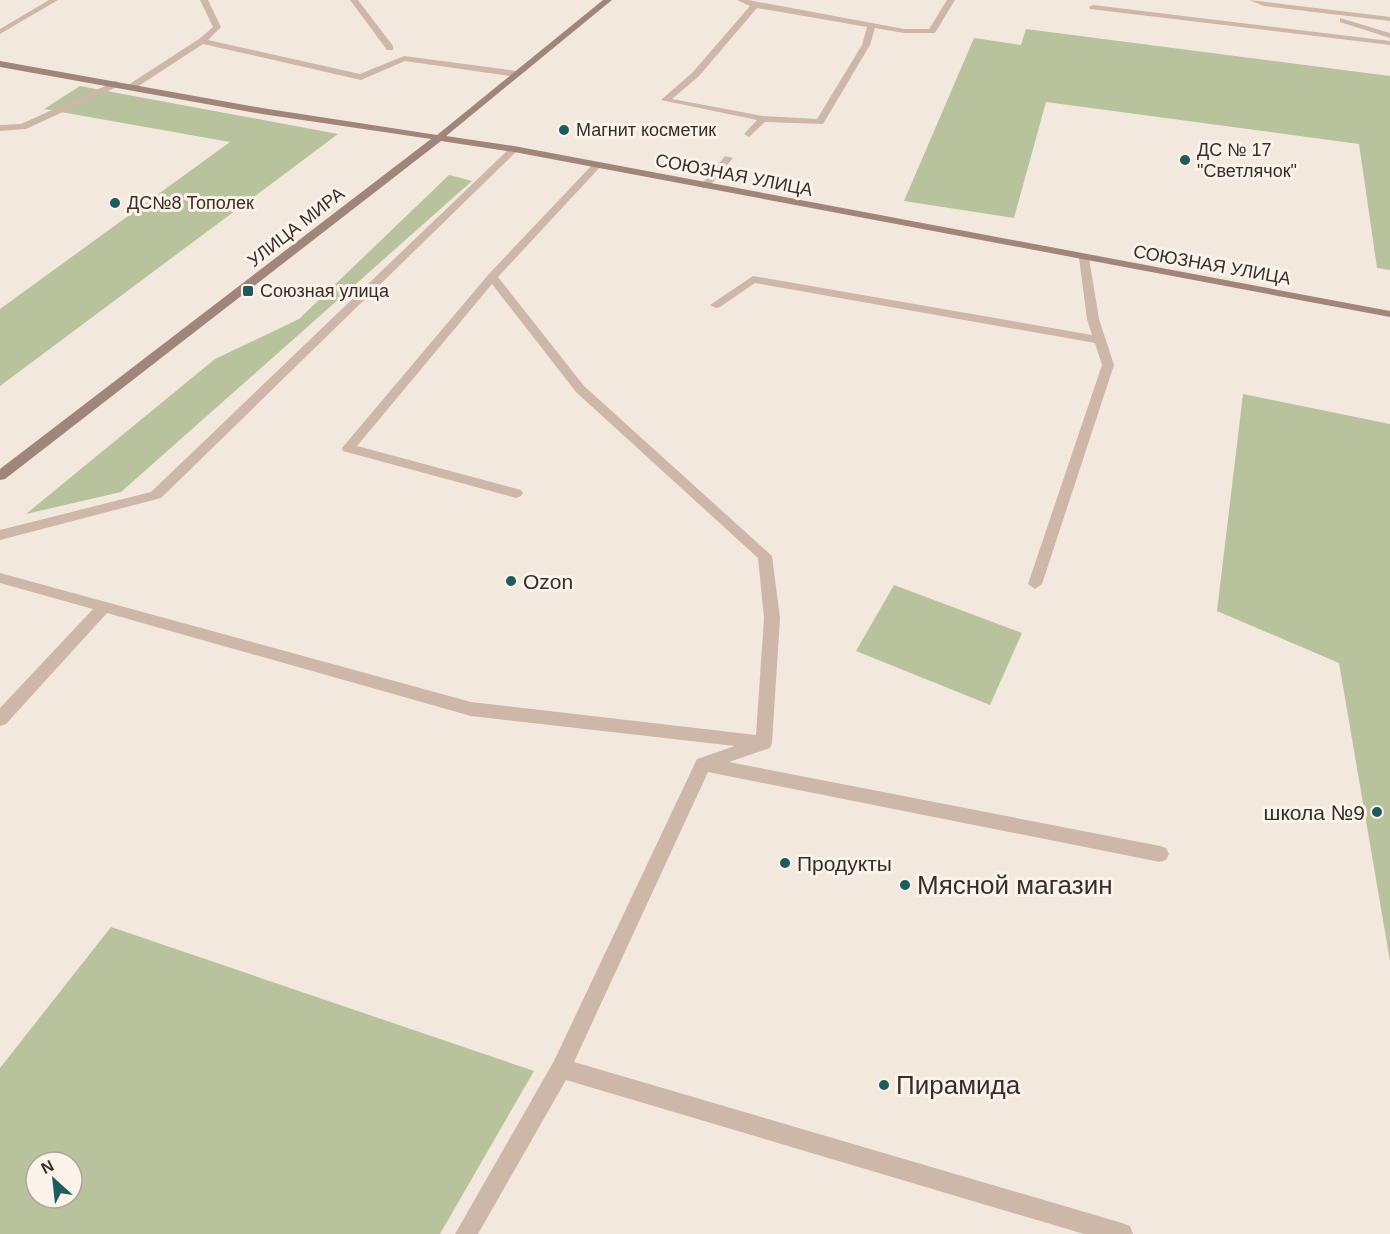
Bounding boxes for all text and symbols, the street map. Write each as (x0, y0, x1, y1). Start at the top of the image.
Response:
place label: Магнит косметик (576, 120, 716, 140)
marker: Магнит косметик (557, 123, 571, 137)
place label: ДС № 17 "Светлячок" (1197, 140, 1297, 181)
street label: СОЮЗНАЯ УЛИЦА (654, 150, 814, 200)
marker: ДС № 17 "Светлячок" (1178, 153, 1192, 167)
street label: УЛИЦА МИРА (244, 183, 348, 271)
place label: ДС№8 Тополек (127, 193, 254, 213)
marker: ДС№8 Тополек (108, 196, 122, 210)
street label: СОЮЗНАЯ УЛИЦА (1132, 241, 1292, 289)
place label: Союзная улица (260, 281, 390, 301)
marker: Союзная улица (241, 284, 255, 298)
place label: Ozon (523, 570, 573, 593)
marker: Ozon (504, 574, 518, 588)
place label: школа №9 (1264, 801, 1365, 824)
marker: школа №9 (1370, 805, 1384, 819)
place label: Продукты (797, 852, 892, 875)
marker: Продукты (778, 856, 792, 870)
place label: Мясной магазин (917, 870, 1113, 900)
marker: Мясной магазин (898, 878, 912, 892)
place label: Пирамида (896, 1070, 1021, 1100)
marker: Пирамида (877, 1078, 891, 1092)
north arrow (24, 1150, 84, 1210)
text: N (38, 1157, 56, 1177)

